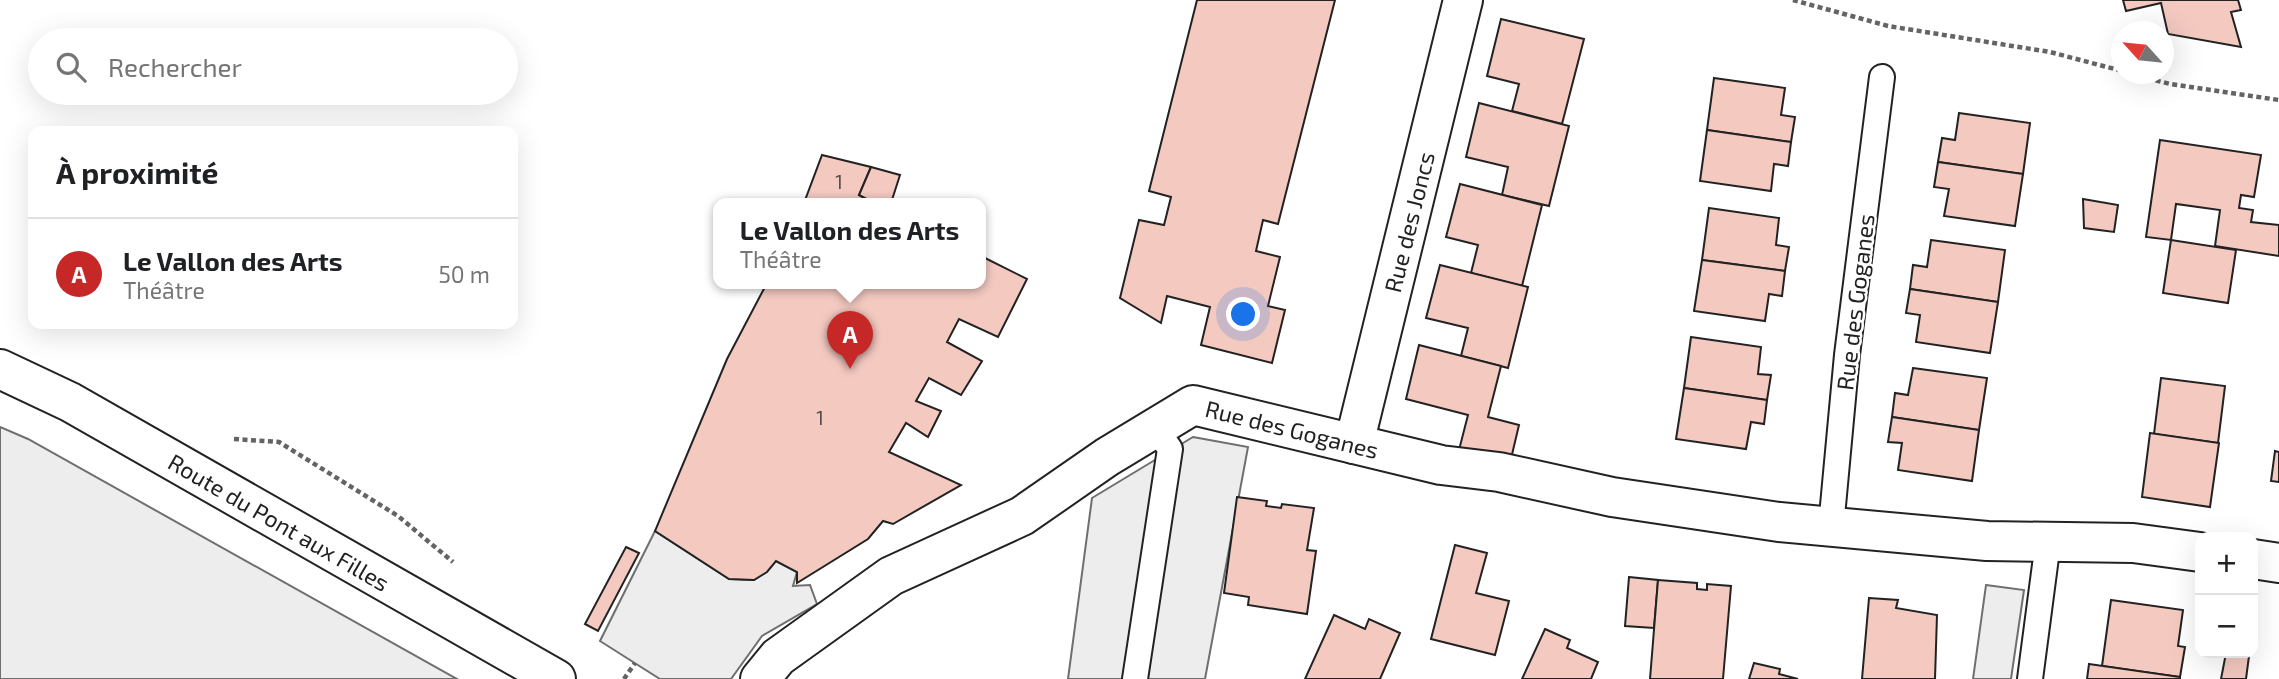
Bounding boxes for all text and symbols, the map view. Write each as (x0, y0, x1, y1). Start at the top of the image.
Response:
north arrow (2111, 21, 2174, 84)
search box (28, 28, 518, 105)
icon: search (52, 48, 90, 86)
text: Rechercher (108, 51, 242, 82)
street label: Rue des Joncs (1378, 149, 1440, 295)
text: À proximité (56, 154, 218, 190)
house number: 1 (835, 170, 843, 193)
popup (713, 198, 986, 289)
street label: Rue des Goganes (1830, 212, 1880, 392)
text: Le Vallon des Arts (740, 214, 959, 245)
text: Le Vallon des Arts (123, 245, 343, 276)
text: Théâtre (740, 245, 821, 273)
text: A (71, 260, 87, 288)
text: 50 m (439, 260, 490, 288)
text: Théâtre (123, 276, 205, 304)
your location (1226, 297, 1260, 331)
pin: A (827, 311, 873, 369)
street label: Rue des Goganes (1203, 394, 1381, 464)
house number: 1 (816, 406, 824, 429)
street label: Route du Pont aux Filles (164, 447, 394, 597)
map controls (2195, 532, 2258, 658)
button: + (2195, 532, 2258, 595)
button: − (2195, 595, 2258, 658)

